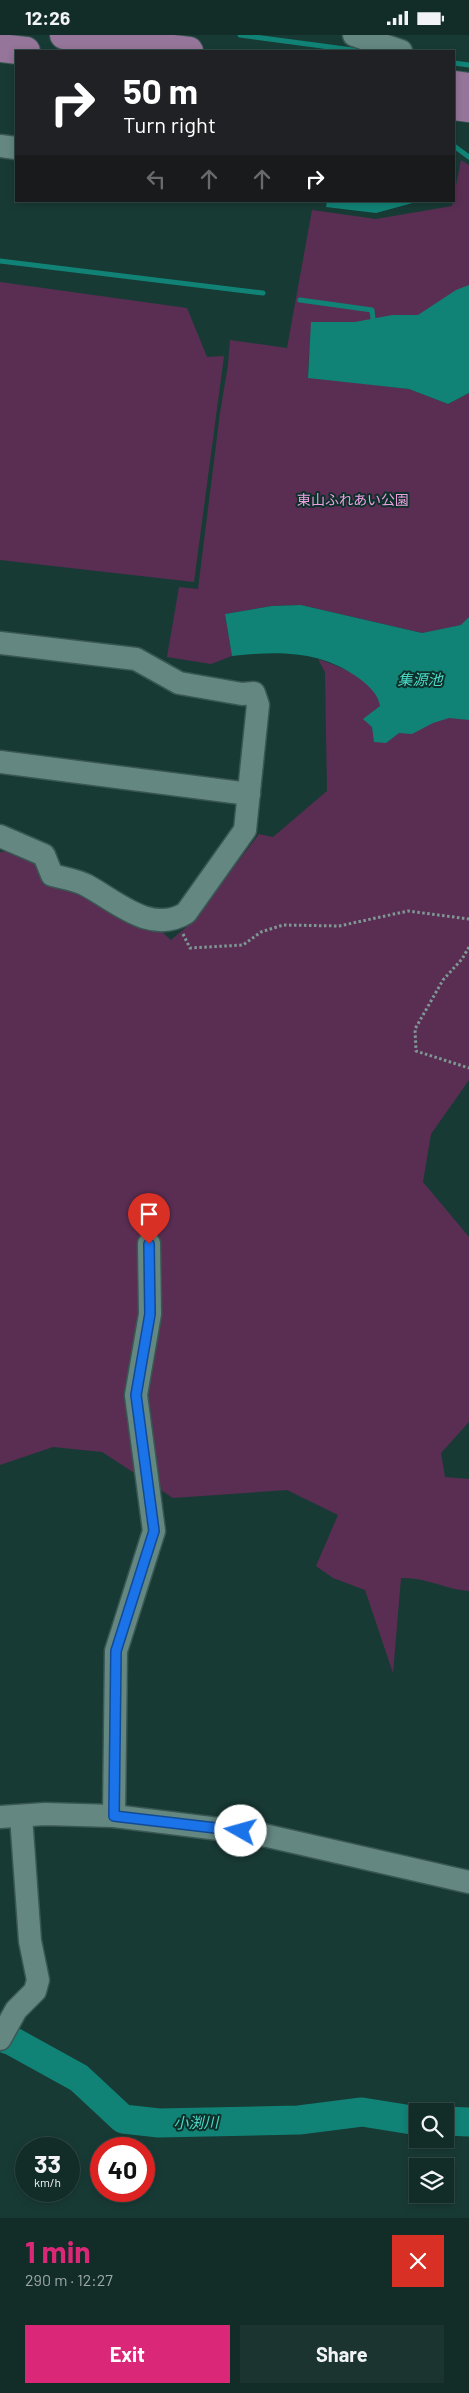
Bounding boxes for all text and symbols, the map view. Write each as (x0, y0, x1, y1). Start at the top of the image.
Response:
text: 12:26 (25, 6, 70, 29)
text: 50 m (123, 69, 198, 111)
icon: right (40, 70, 105, 135)
text: Turn right (123, 111, 216, 137)
icon: left (142, 165, 170, 193)
icon: ahead (195, 165, 223, 193)
icon: ahead (248, 165, 276, 193)
icon: right (301, 165, 329, 193)
park label: 東山ふれあい公園 (297, 491, 409, 508)
water label: 集源池 (397, 670, 444, 688)
pin (128, 1193, 170, 1244)
icon: arrive (135, 1200, 163, 1228)
position arrow (214, 1804, 266, 1856)
map controls (409, 2103, 454, 2203)
button: search (409, 2103, 454, 2148)
water label: 小渕川 (173, 2113, 221, 2131)
speed limit sign: 40 (90, 2137, 155, 2202)
text: 33 (34, 2148, 61, 2178)
button: layers (409, 2158, 454, 2203)
text: km/h (34, 2175, 61, 2189)
text: 1 min (25, 2233, 91, 2269)
button: close (392, 2235, 444, 2287)
text: 290 m · 12:27 (25, 2270, 113, 2289)
button: Exit (25, 2325, 230, 2383)
button: Share (240, 2325, 444, 2383)

